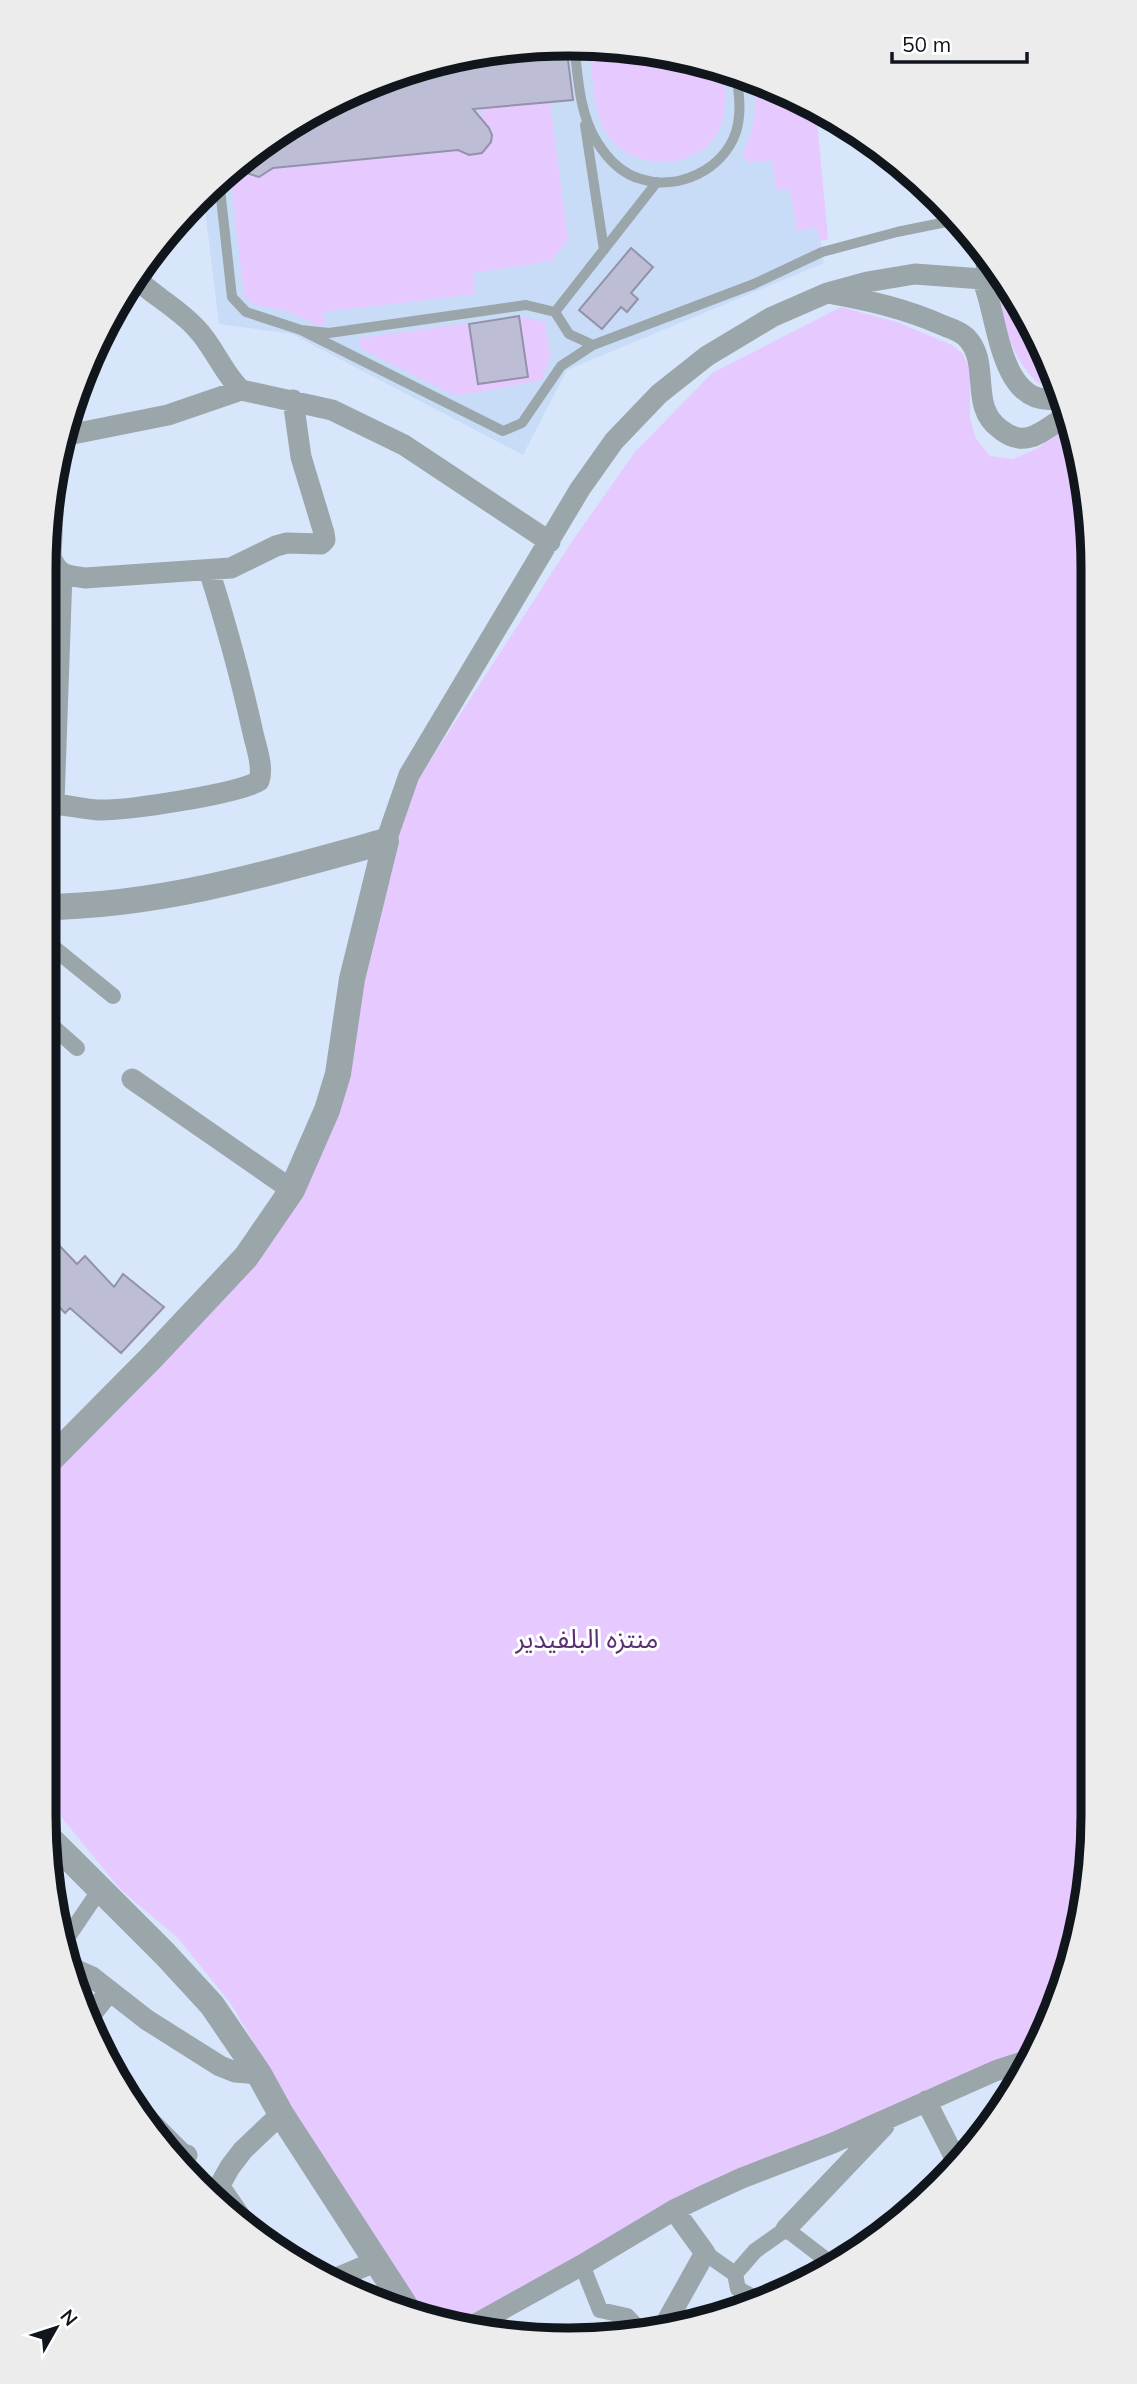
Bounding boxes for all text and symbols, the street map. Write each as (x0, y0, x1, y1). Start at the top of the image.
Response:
scale bar (892, 21, 1027, 65)
text: 50 m (902, 31, 951, 57)
park label: منتزه البلفيدير (515, 1622, 658, 1655)
north arrow (21, 2293, 91, 2363)
text: N (55, 2304, 83, 2330)

